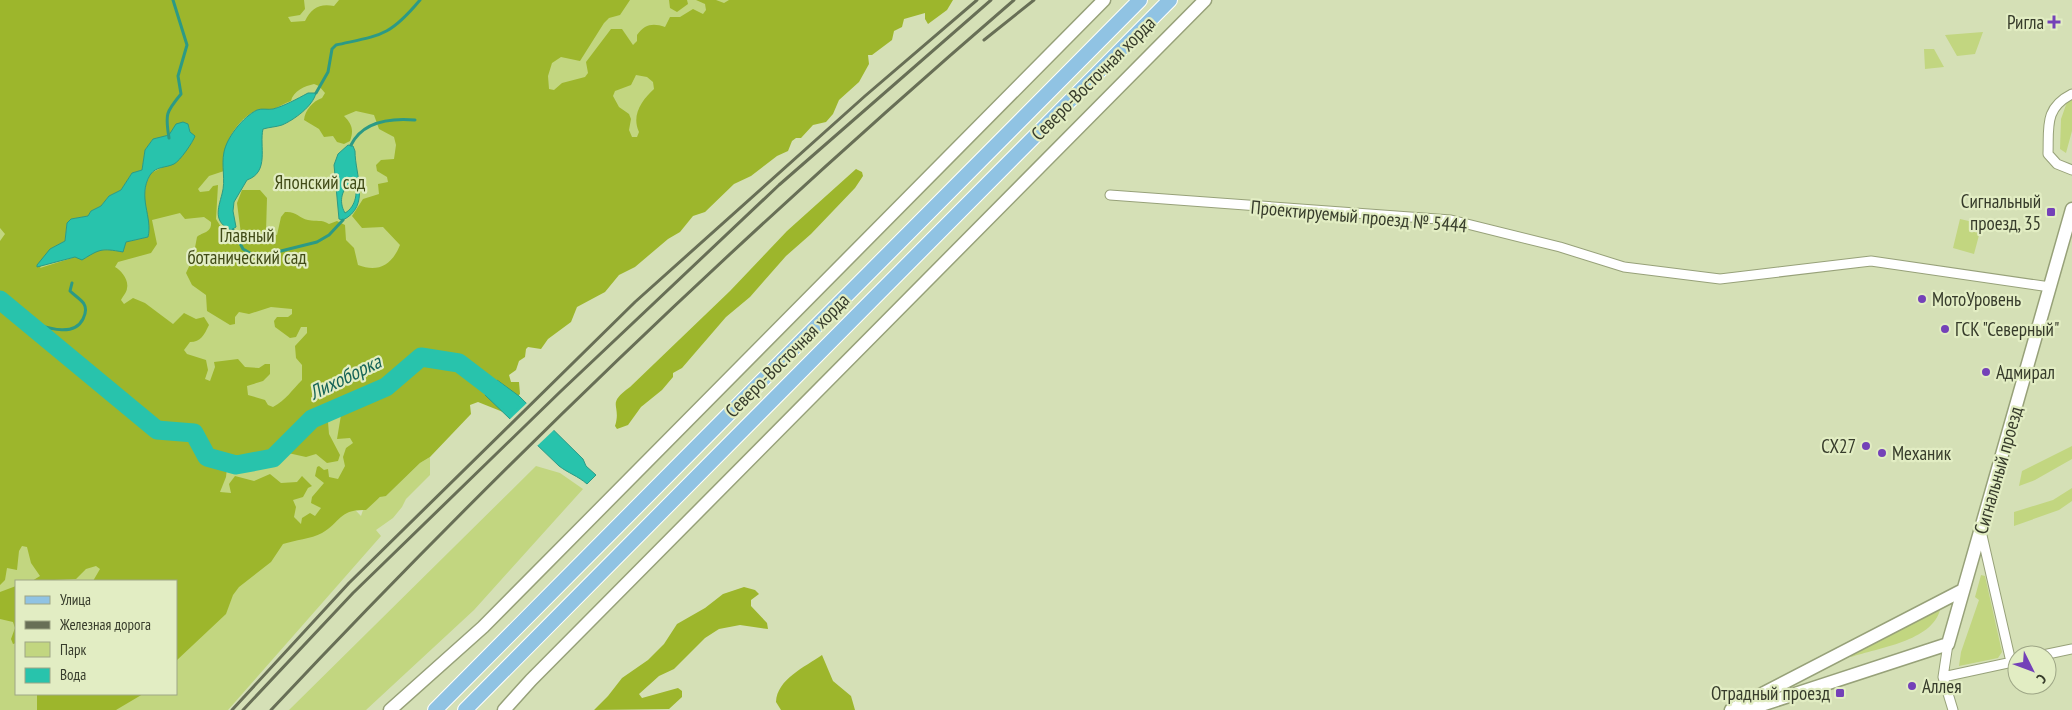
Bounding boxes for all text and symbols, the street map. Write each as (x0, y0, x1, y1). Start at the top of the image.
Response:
place label: Ригла (2007, 10, 2044, 34)
street label: Северо-Восточная хорда (1026, 11, 1160, 145)
marker: Ригла (2048, 16, 2060, 28)
park label: Японский сад (275, 170, 366, 194)
place label: Сигнальный проезд, 35 (1961, 189, 2041, 235)
street label: Проектируемый проезд № 5444 (1250, 195, 1469, 237)
marker: Сигнальный проезд, 35 (2045, 206, 2057, 218)
park label: Главный ботанический сад (187, 223, 307, 269)
place label: МотоУровень (1932, 287, 2021, 311)
street label: Северо-Восточная хорда (720, 288, 854, 422)
marker: МотоУровень (1916, 293, 1928, 305)
place label: ГСК "Северный" (1955, 317, 2059, 341)
marker: ГСК "Северный" (1939, 323, 1951, 335)
water label: Лихоборка (304, 348, 386, 406)
place label: Адмирал (1996, 360, 2055, 384)
marker: Адмирал (1980, 366, 1992, 378)
street label: Сигнальный проезд (1968, 403, 2028, 537)
place label: CX27 (1821, 434, 1856, 458)
marker: CX27 (1860, 440, 1872, 452)
place label: Механик (1892, 441, 1952, 465)
marker: Механик (1876, 447, 1888, 459)
legend (15, 580, 178, 695)
text: Улица (60, 590, 91, 609)
text: Железная дорога (59, 615, 151, 634)
text: Парк (60, 640, 86, 659)
north arrow (2007, 645, 2057, 695)
text: Вода (60, 665, 86, 684)
text: С (2032, 670, 2050, 688)
place label: Аллея (1922, 674, 1962, 698)
marker: Аллея (1906, 680, 1918, 692)
place label: Отрадный проезд (1711, 681, 1831, 705)
marker: Отрадный проезд (1834, 687, 1846, 699)

